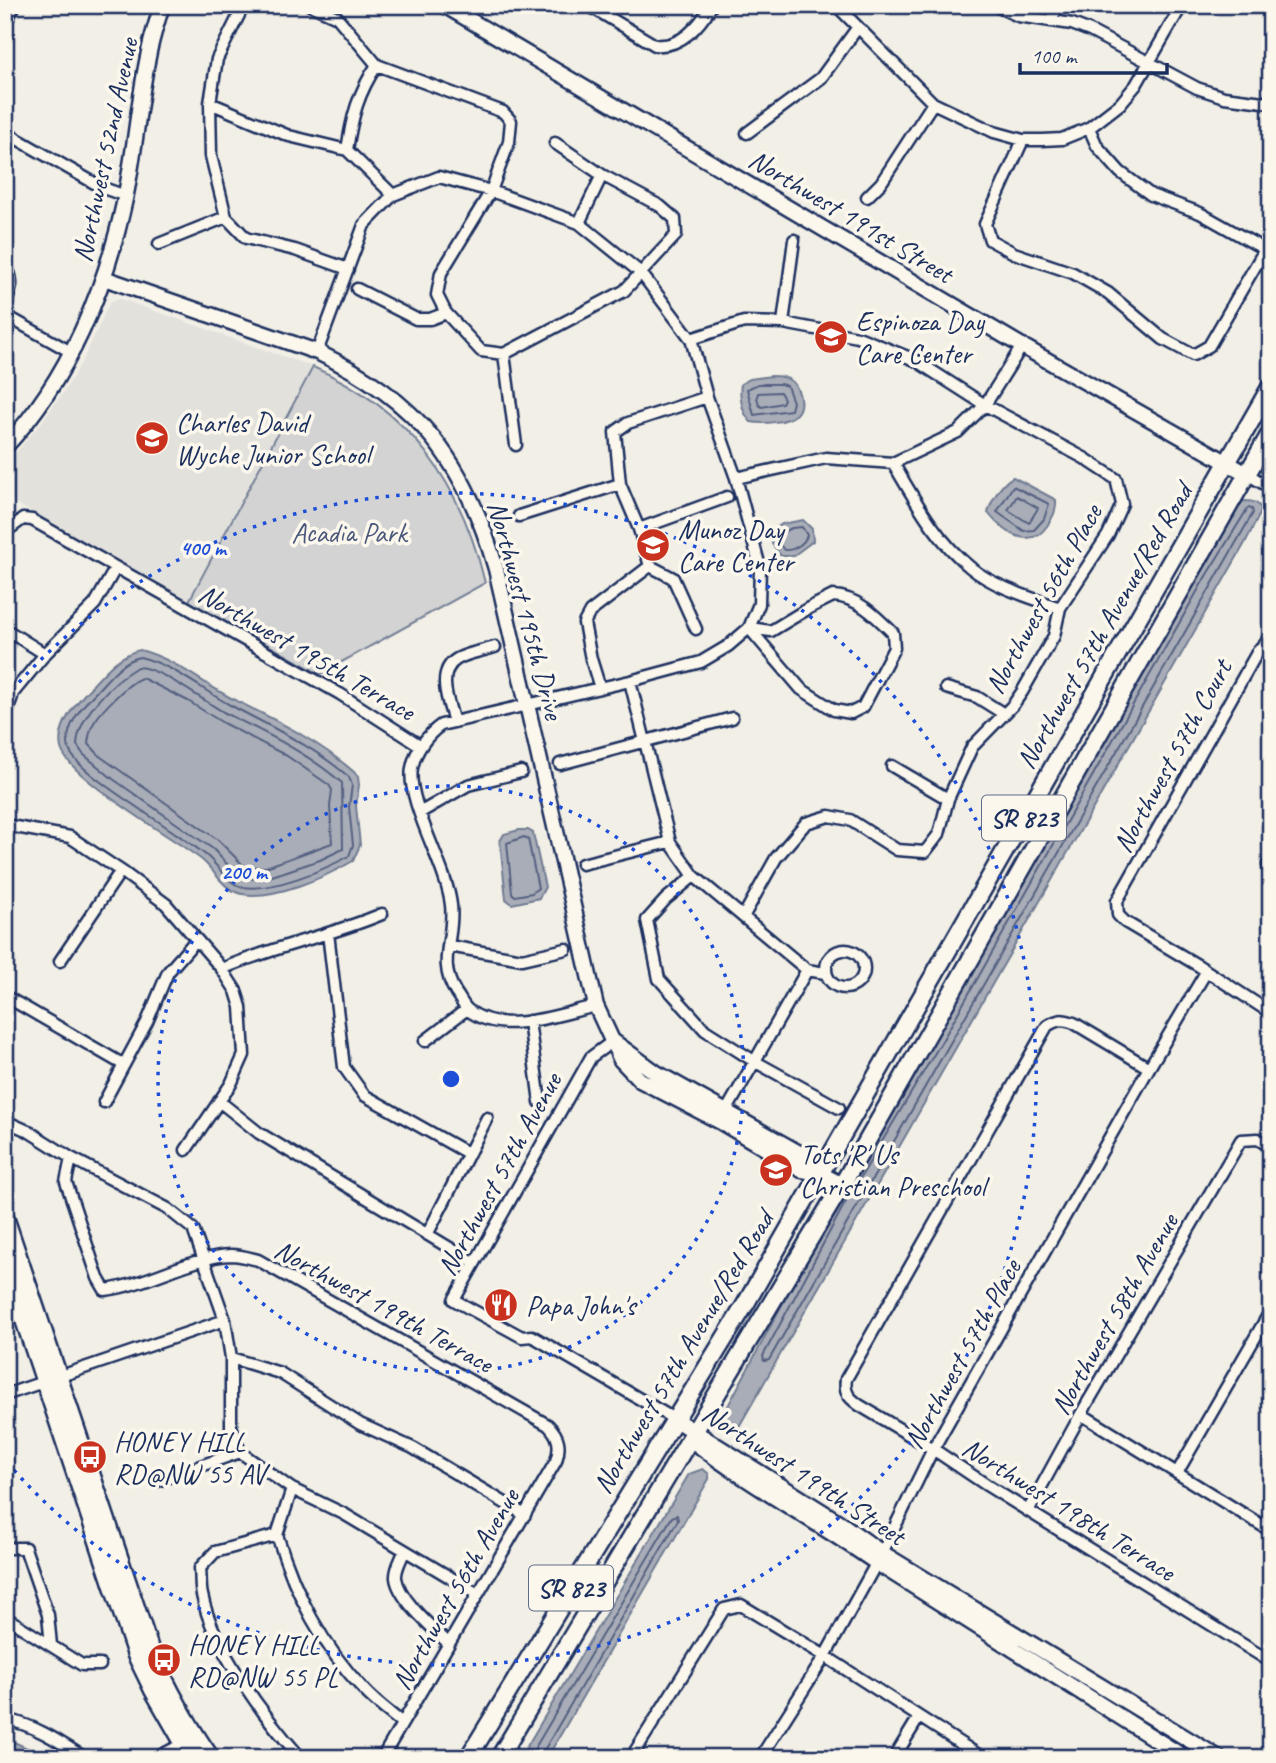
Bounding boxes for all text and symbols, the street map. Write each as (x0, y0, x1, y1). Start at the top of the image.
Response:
scale bar (1020, 32, 1168, 76)
street label: Northwest 52nd Avenue (64, 33, 146, 265)
text: 100 m (1031, 43, 1078, 69)
street label: Northwest 191st Street (743, 141, 962, 292)
place label: Espinoza Day Care Center (856, 304, 986, 371)
school or university icon: Espinoza Day Care Center (812, 318, 850, 356)
place label: Charles David Wyche Junior School (176, 405, 375, 472)
school or university icon: Charles David Wyche Junior School (133, 419, 171, 457)
street label: Northwest 57th Avenue/Red Road (1008, 474, 1202, 775)
street label: Northwest 195th Drive (480, 497, 572, 725)
street label: Northwest 56th Place (977, 497, 1110, 700)
place label: Munoz Day Care Center (678, 512, 796, 579)
park label: Acadia Park (291, 515, 409, 550)
school or university icon: Munoz Day Care Center (634, 526, 672, 564)
text: 400 m (180, 535, 228, 561)
street label: Northwest 195th Terrace (193, 576, 423, 729)
street label: Northwest 57th Court (1105, 651, 1241, 858)
road number: SR 823 (982, 796, 1066, 840)
text: 200 m (221, 859, 269, 885)
street label: Northwest 57th Avenue (429, 1065, 570, 1281)
centre of rings (439, 1067, 463, 1091)
place label: Tots 'R' Us Christian Preschool (800, 1137, 990, 1204)
school or university icon: Tots 'R' Us Christian Preschool (757, 1151, 795, 1189)
street label: Northwest 57th Avenue/Red Road (585, 1201, 783, 1500)
street label: Northwest 58th Avenue (1042, 1206, 1187, 1421)
street label: Northwest 199th Terrace (269, 1232, 501, 1381)
street label: Northwest 57th Place (896, 1252, 1029, 1455)
restaurant icon: Papa John's (482, 1286, 520, 1324)
place label: Papa John's (526, 1288, 638, 1323)
street label: Northwest 199th Street (696, 1395, 914, 1554)
place label: HONEY HILL RD@NW 55 AV (114, 1424, 271, 1491)
street label: Northwest 198th Terrace (956, 1429, 1183, 1590)
bus stop icon: HONEY HILL RD@NW 55 AV (71, 1438, 109, 1476)
street label: Northwest 56th Avenue (383, 1481, 528, 1696)
road number: SR 823 (529, 1566, 613, 1610)
place label: HONEY HILL RD@NW 55 PL (188, 1627, 338, 1694)
bus stop icon: HONEY HILL RD@NW 55 PL (145, 1641, 183, 1679)

